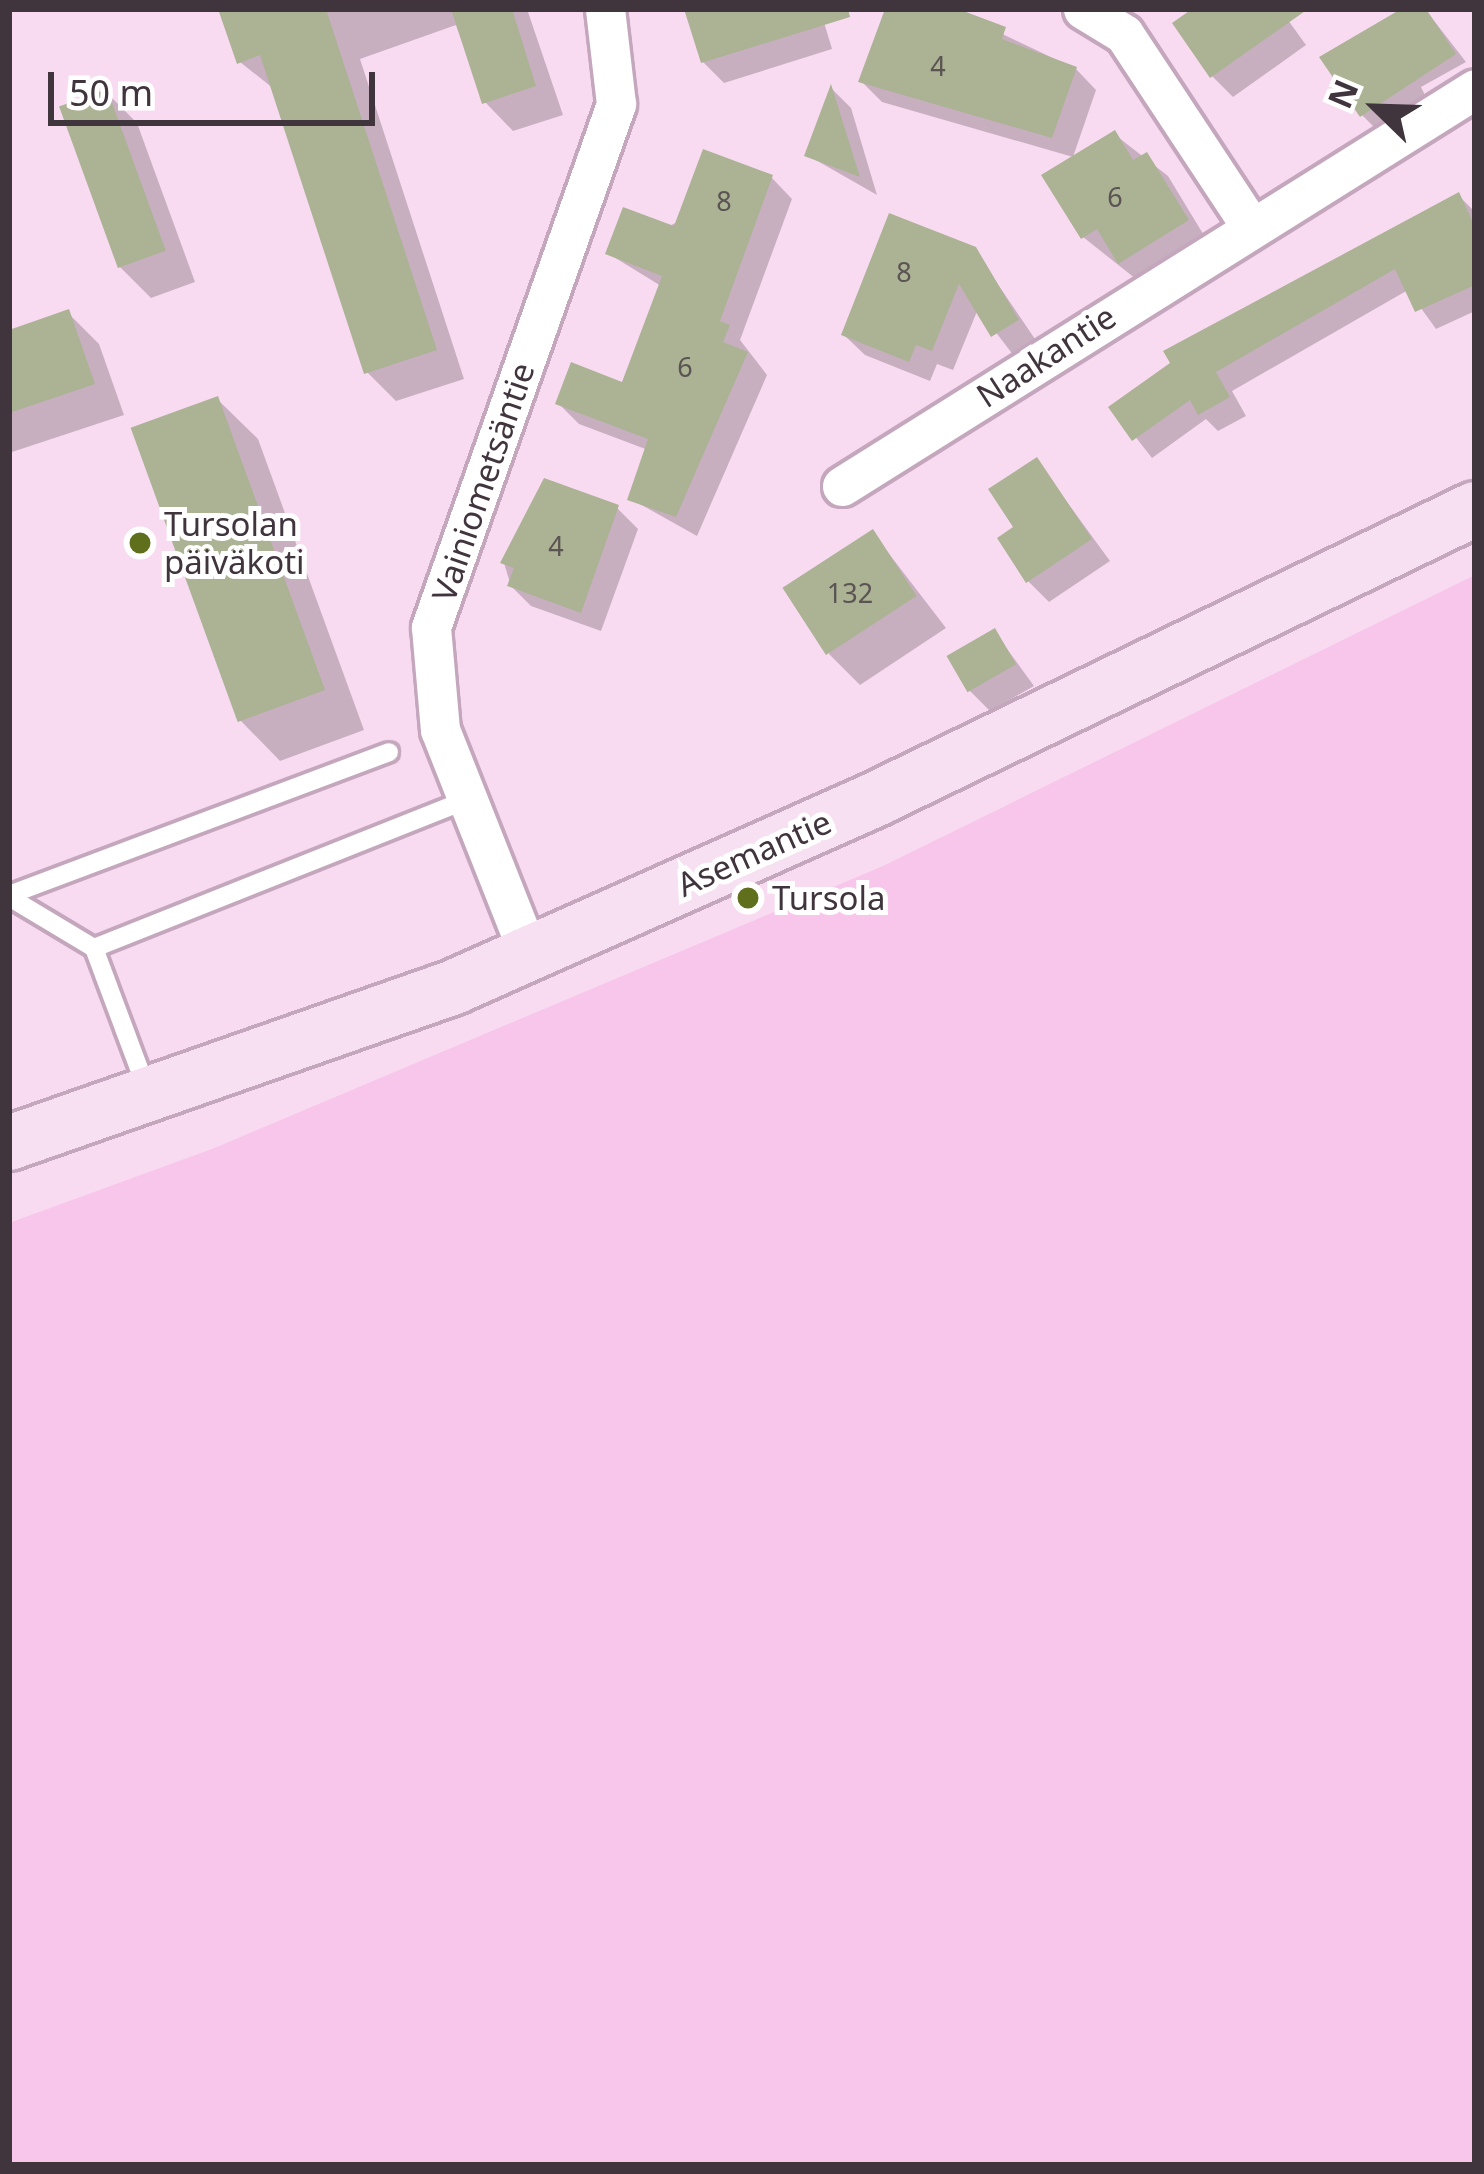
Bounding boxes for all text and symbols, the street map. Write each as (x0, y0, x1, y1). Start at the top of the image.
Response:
scale bar (54, 48, 381, 122)
north arrow (1316, 48, 1436, 168)
house number: 4 (930, 50, 946, 82)
text: 50 m (69, 68, 153, 117)
text: N (1316, 73, 1368, 115)
house number: 6 (1107, 181, 1123, 213)
house number: 8 (716, 185, 732, 217)
house number: 8 (896, 256, 912, 288)
street label: Naakantie (969, 296, 1123, 416)
house number: 6 (677, 351, 693, 383)
street label: Vainiometsäntie (424, 357, 542, 607)
place label: Tursolan päiväkoti (164, 504, 305, 582)
marker: Tursolan päiväkoti (127, 530, 153, 556)
house number: 4 (548, 530, 564, 562)
house number: 132 (827, 577, 873, 609)
street label: Asemantie (671, 801, 837, 905)
place label: Tursola (772, 878, 886, 918)
marker: Tursola (735, 885, 761, 911)

